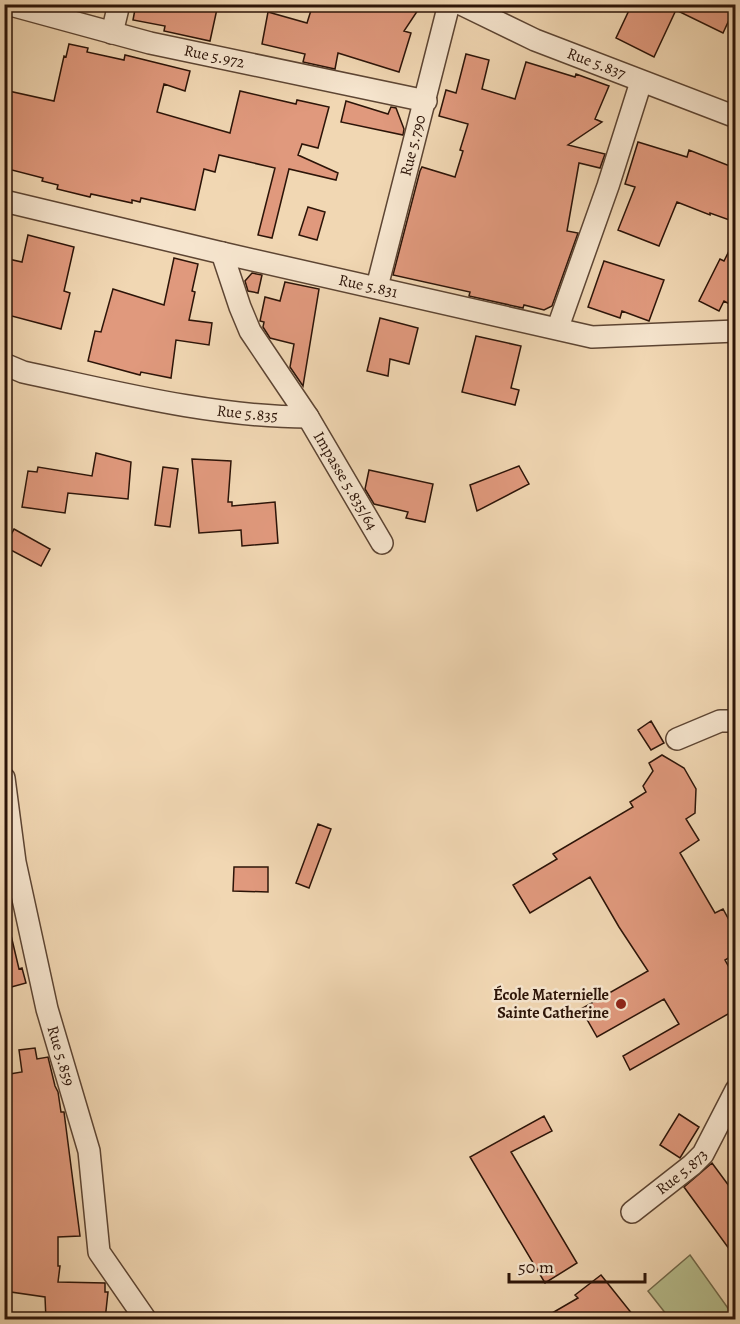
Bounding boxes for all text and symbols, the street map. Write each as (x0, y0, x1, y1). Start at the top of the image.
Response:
street label: Rue 5.972 (182, 39, 247, 74)
street label: Rue 5.837 (564, 42, 629, 85)
street label: Rue 5.790 (395, 112, 431, 179)
street label: Rue 5.831 (336, 269, 400, 304)
street label: Rue 5.835 (215, 400, 279, 427)
street label: Impasse 5.835/64 (308, 427, 383, 534)
place label: École Maternielle Sainte Catherine (493, 984, 609, 1024)
marker: École Maternielle Sainte Catherine (614, 997, 628, 1011)
street label: Rue 5.859 (42, 1023, 80, 1089)
street label: Rue 5.873 (651, 1144, 713, 1200)
scale bar (509, 1246, 646, 1284)
text: 50 m (518, 1255, 554, 1279)

